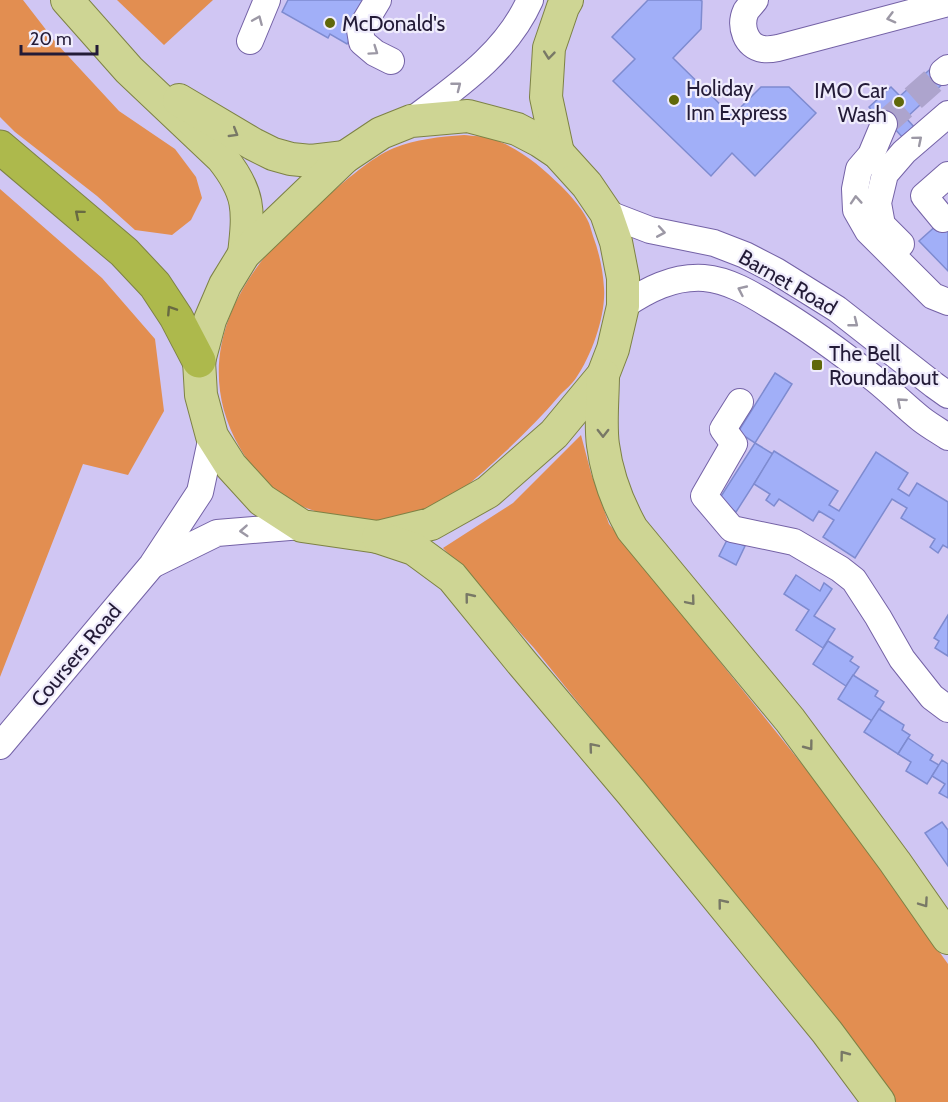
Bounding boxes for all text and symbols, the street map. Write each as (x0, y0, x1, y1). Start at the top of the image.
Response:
place label: McDonald's (342, 11, 446, 36)
one-way arrow (887, 11, 897, 23)
one-way arrow (251, 16, 263, 27)
marker: McDonald's (323, 16, 337, 30)
scale bar (21, 18, 98, 56)
text: 20 m (30, 28, 72, 50)
one-way arrow (367, 44, 378, 55)
one-way arrow (543, 51, 556, 60)
place label: Holiday Inn Express (686, 76, 787, 125)
place label: IMO Car Wash (814, 78, 887, 127)
one-way arrow (450, 82, 461, 93)
marker: Holiday Inn Express (667, 93, 681, 107)
marker: IMO Car Wash (892, 95, 906, 109)
one-way arrow (228, 125, 238, 137)
one-way arrow (911, 136, 922, 147)
one-way arrow (850, 195, 863, 204)
one-way arrow (75, 210, 86, 221)
one-way arrow (656, 225, 666, 238)
street label: Barnet Road (735, 244, 841, 320)
one-way arrow (738, 286, 749, 298)
one-way arrow (167, 305, 178, 316)
one-way arrow (848, 315, 859, 326)
place label: The Bell Roundabout (829, 341, 939, 390)
marker: The Bell Roundabout (810, 358, 824, 372)
one-way arrow (898, 398, 908, 409)
one-way arrow (596, 429, 609, 438)
one-way arrow (239, 524, 248, 537)
one-way arrow (465, 593, 476, 604)
one-way arrow (684, 594, 695, 605)
street label: Coursers Road (26, 598, 126, 712)
one-way arrow (802, 739, 813, 750)
one-way arrow (589, 743, 600, 754)
one-way arrow (917, 896, 928, 907)
one-way arrow (718, 899, 729, 910)
one-way arrow (840, 1051, 851, 1062)

